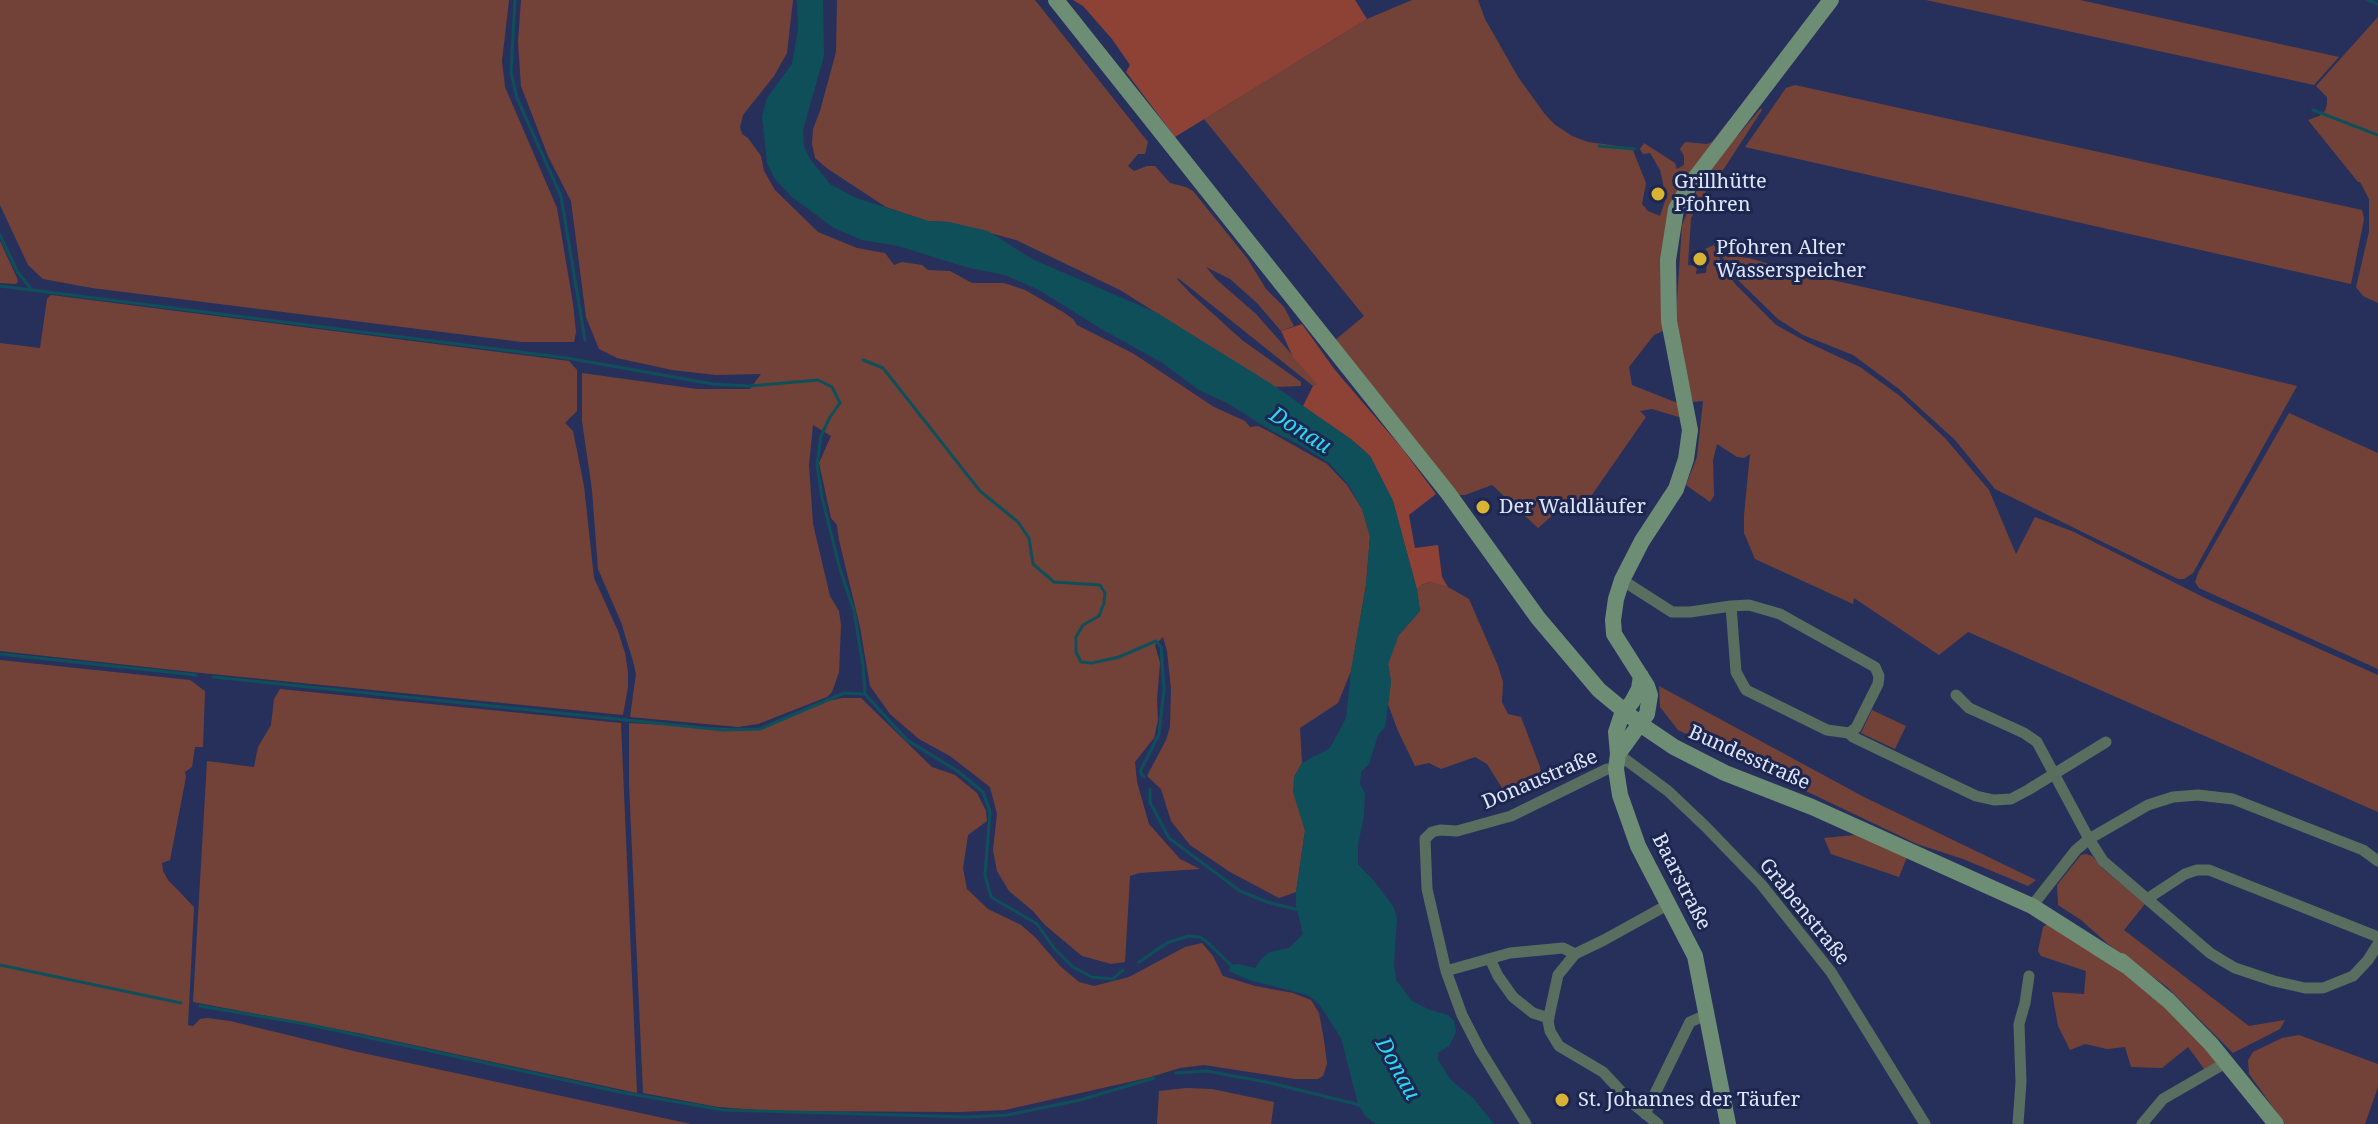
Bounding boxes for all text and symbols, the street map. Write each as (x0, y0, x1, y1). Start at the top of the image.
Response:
place label: Grillhütte Pfohren (1674, 170, 1767, 217)
marker: Grillhütte Pfohren (1649, 185, 1667, 203)
place label: Pfohren Alter Wasserspeicher (1716, 236, 1866, 283)
marker: Pfohren Alter Wasserspeicher (1691, 250, 1709, 268)
water label: Donau (1264, 402, 1336, 460)
place label: Der Waldläufer (1499, 495, 1646, 519)
marker: Der Waldläufer (1474, 498, 1492, 516)
street label: Bundesstraße (1684, 720, 1814, 796)
street label: Donaustraße (1479, 745, 1601, 815)
street label: Baarstraße (1646, 830, 1716, 934)
street label: Grabenstraße (1754, 854, 1854, 970)
water label: Donau (1369, 1033, 1425, 1105)
place label: St. Johannes der Täufer (1578, 1088, 1800, 1112)
marker: St. Johannes der Täufer (1553, 1091, 1571, 1109)

